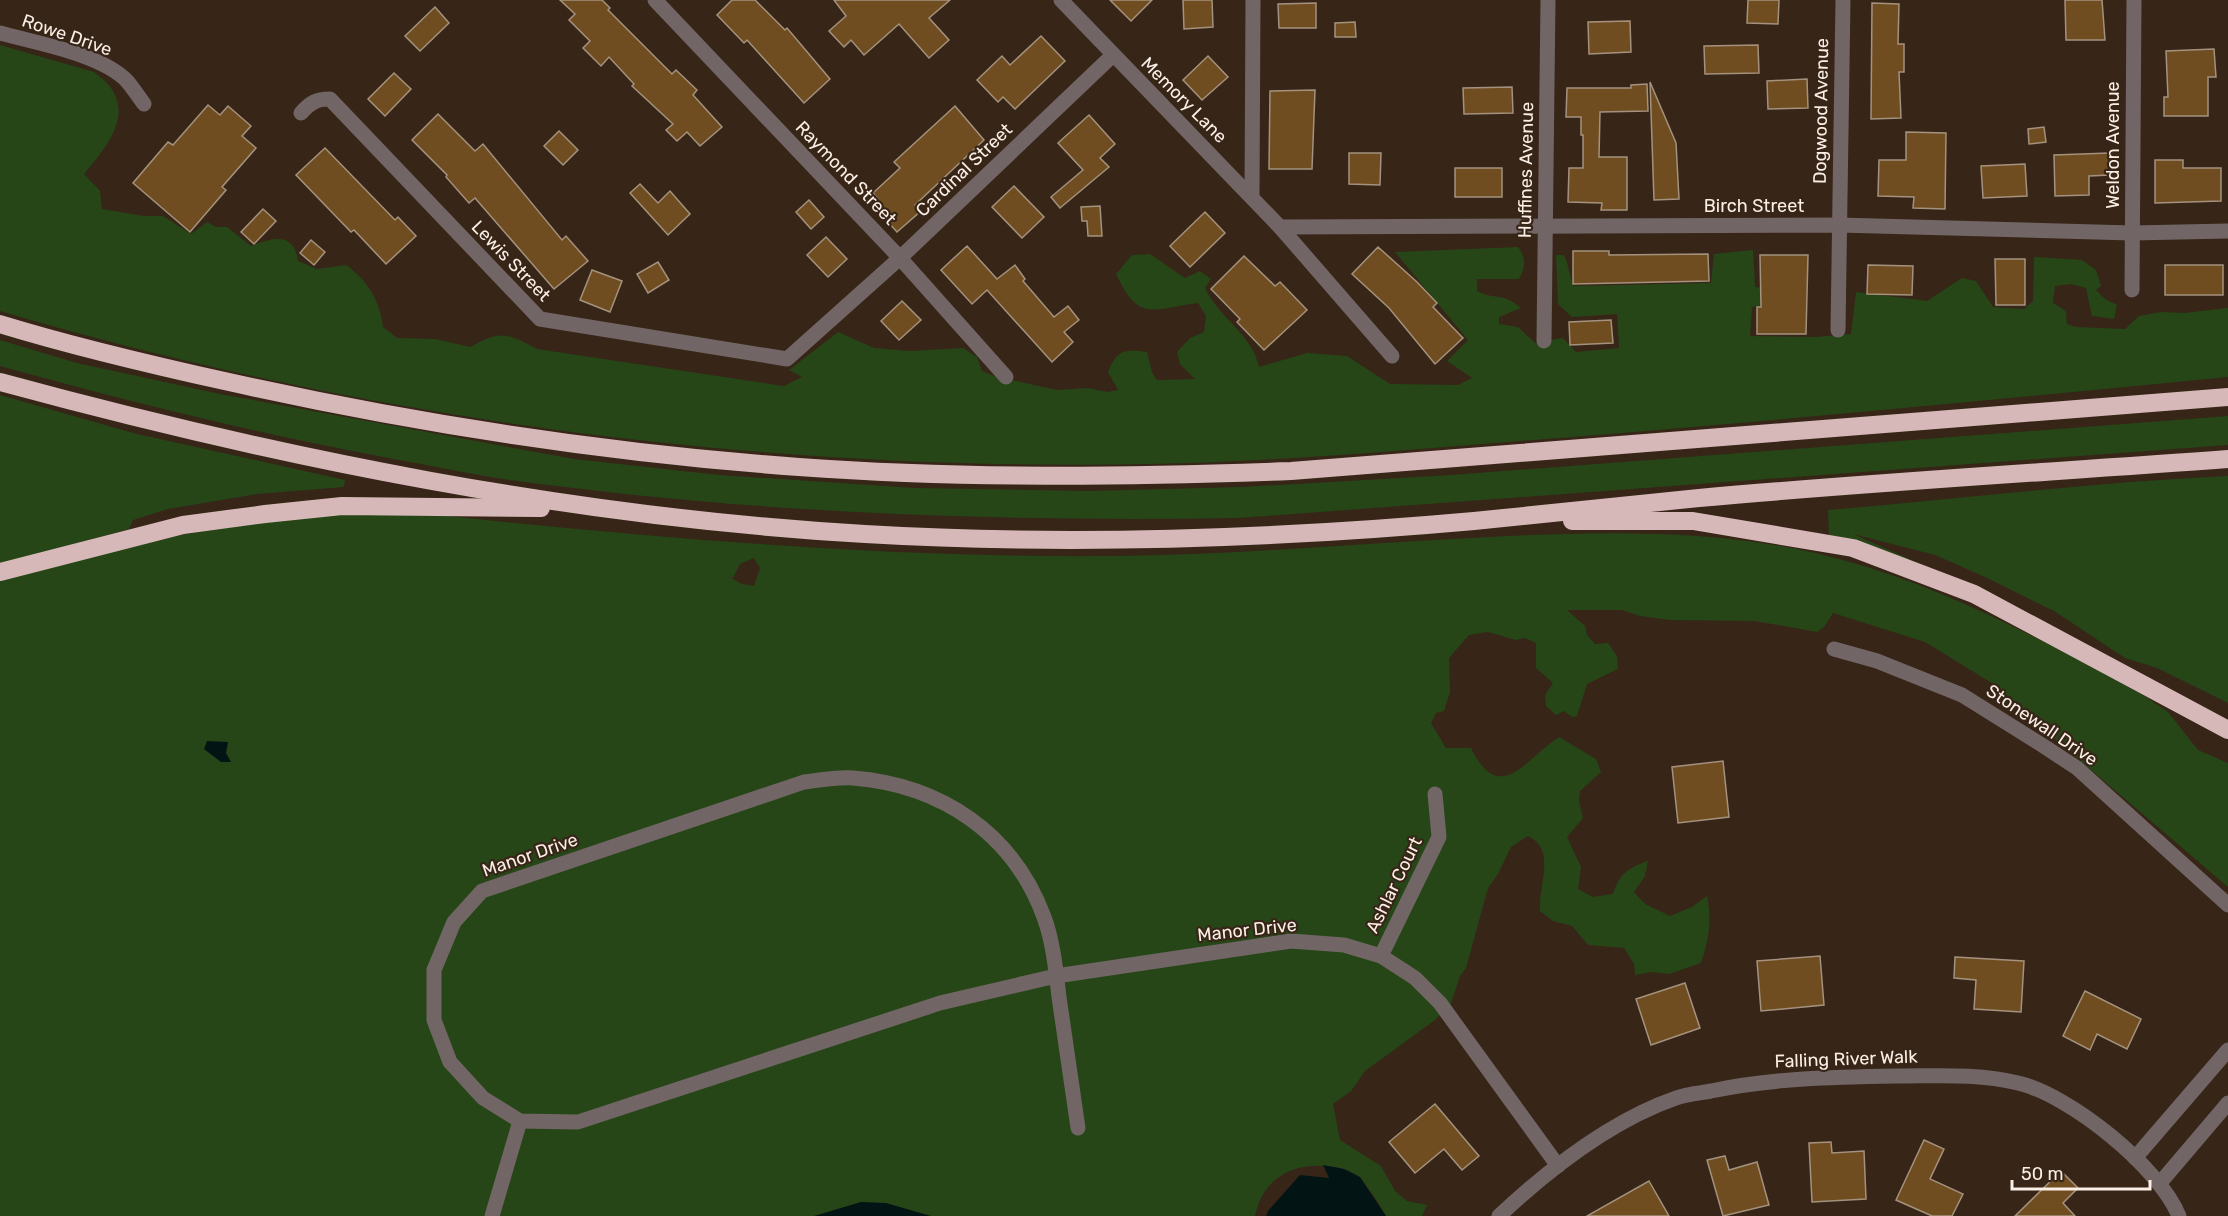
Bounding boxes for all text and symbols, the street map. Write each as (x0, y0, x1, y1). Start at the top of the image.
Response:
street label: Rowe Drive (19, 9, 115, 61)
street label: Dogwood Avenue (1809, 38, 1833, 184)
street label: Memory Lane (1136, 52, 1232, 148)
street label: Weldon Avenue (2102, 81, 2124, 209)
street label: Huffines Avenue (1514, 102, 1538, 238)
street label: Raymond Street (791, 116, 901, 230)
street label: Cardinal Street (911, 119, 1017, 221)
street label: Birch Street (1704, 195, 1804, 217)
street label: Lewis Street (467, 216, 555, 306)
street label: Stonewall Drive (1982, 680, 2102, 770)
street label: Manor Drive (479, 828, 581, 882)
street label: Ashlar Court (1361, 833, 1427, 937)
street label: Manor Drive (1196, 914, 1298, 946)
street label: Falling River Walk (1774, 1045, 1919, 1072)
scale bar (2012, 1153, 2150, 1191)
text: 50 m (2021, 1163, 2064, 1185)

